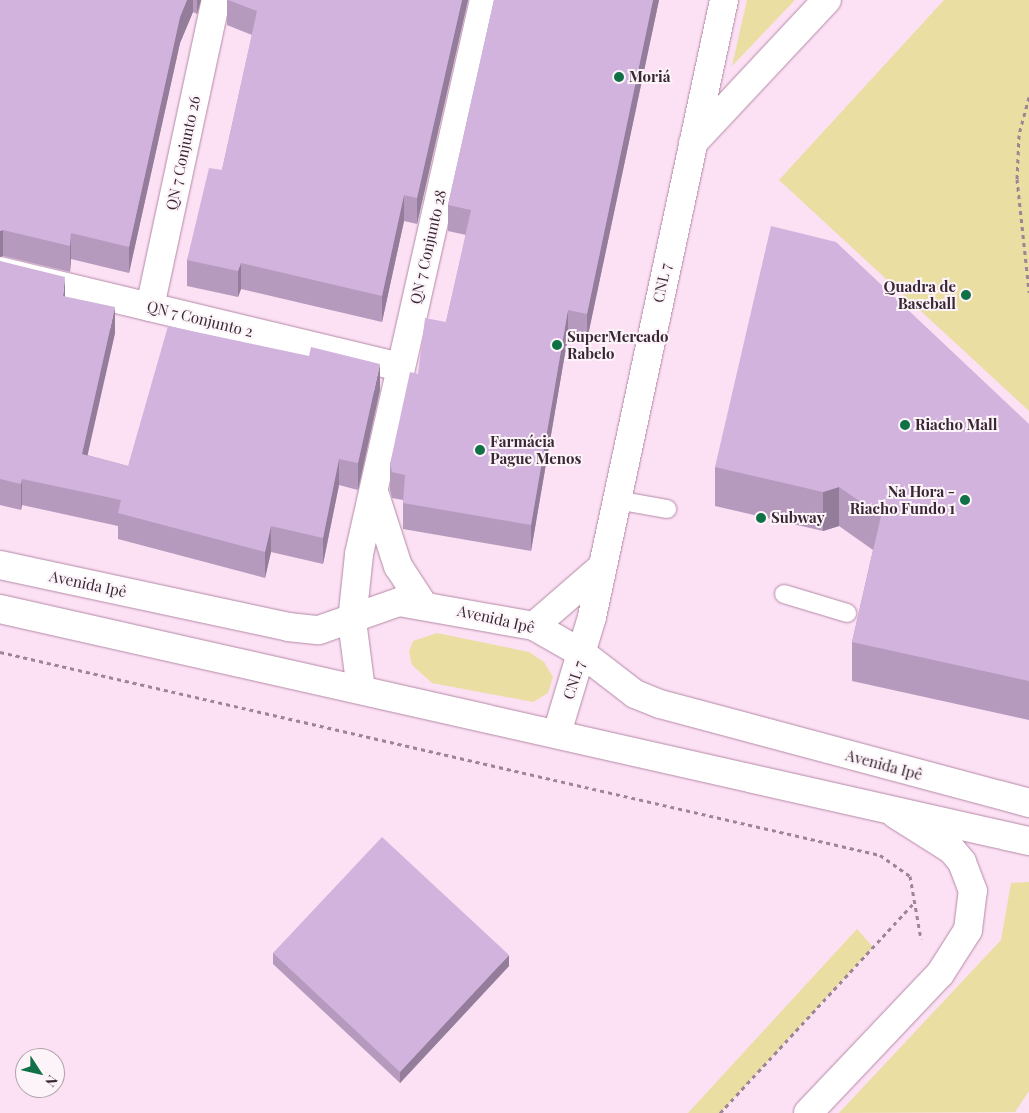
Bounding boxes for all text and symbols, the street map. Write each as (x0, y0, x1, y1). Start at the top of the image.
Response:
place label: Moriá (629, 68, 671, 86)
marker: Moriá (613, 71, 625, 83)
street label: QN 7 Conjunto 26 (162, 94, 204, 212)
street label: QN 7 Conjunto 28 (406, 188, 450, 306)
street label: CNL 7 (649, 262, 675, 304)
place label: Quadra de Baseball (883, 277, 956, 312)
marker: Quadra de Baseball (960, 289, 972, 301)
street label: QN 7 Conjunto 2 (145, 297, 255, 341)
place label: SuperMercado Rabelo (567, 327, 669, 362)
marker: SuperMercado Rabelo (551, 339, 563, 351)
place label: Riacho Mall (915, 416, 997, 434)
marker: Riacho Mall (899, 419, 911, 431)
place label: Farmácia Pague Menos (490, 432, 581, 467)
marker: Farmácia Pague Menos (474, 444, 486, 456)
place label: Na Hora - Riacho Fundo 1 (850, 482, 955, 517)
marker: Na Hora - Riacho Fundo 1 (959, 494, 971, 506)
place label: Subway (771, 509, 825, 527)
marker: Subway (755, 512, 767, 524)
street label: Avenida Ipê (48, 567, 128, 601)
street label: Avenida Ipê (456, 601, 536, 637)
street label: CNL 7 (559, 658, 589, 702)
street label: Avenida Ipê (844, 746, 924, 784)
north arrow (15, 1048, 65, 1098)
text: N (41, 1072, 63, 1091)

